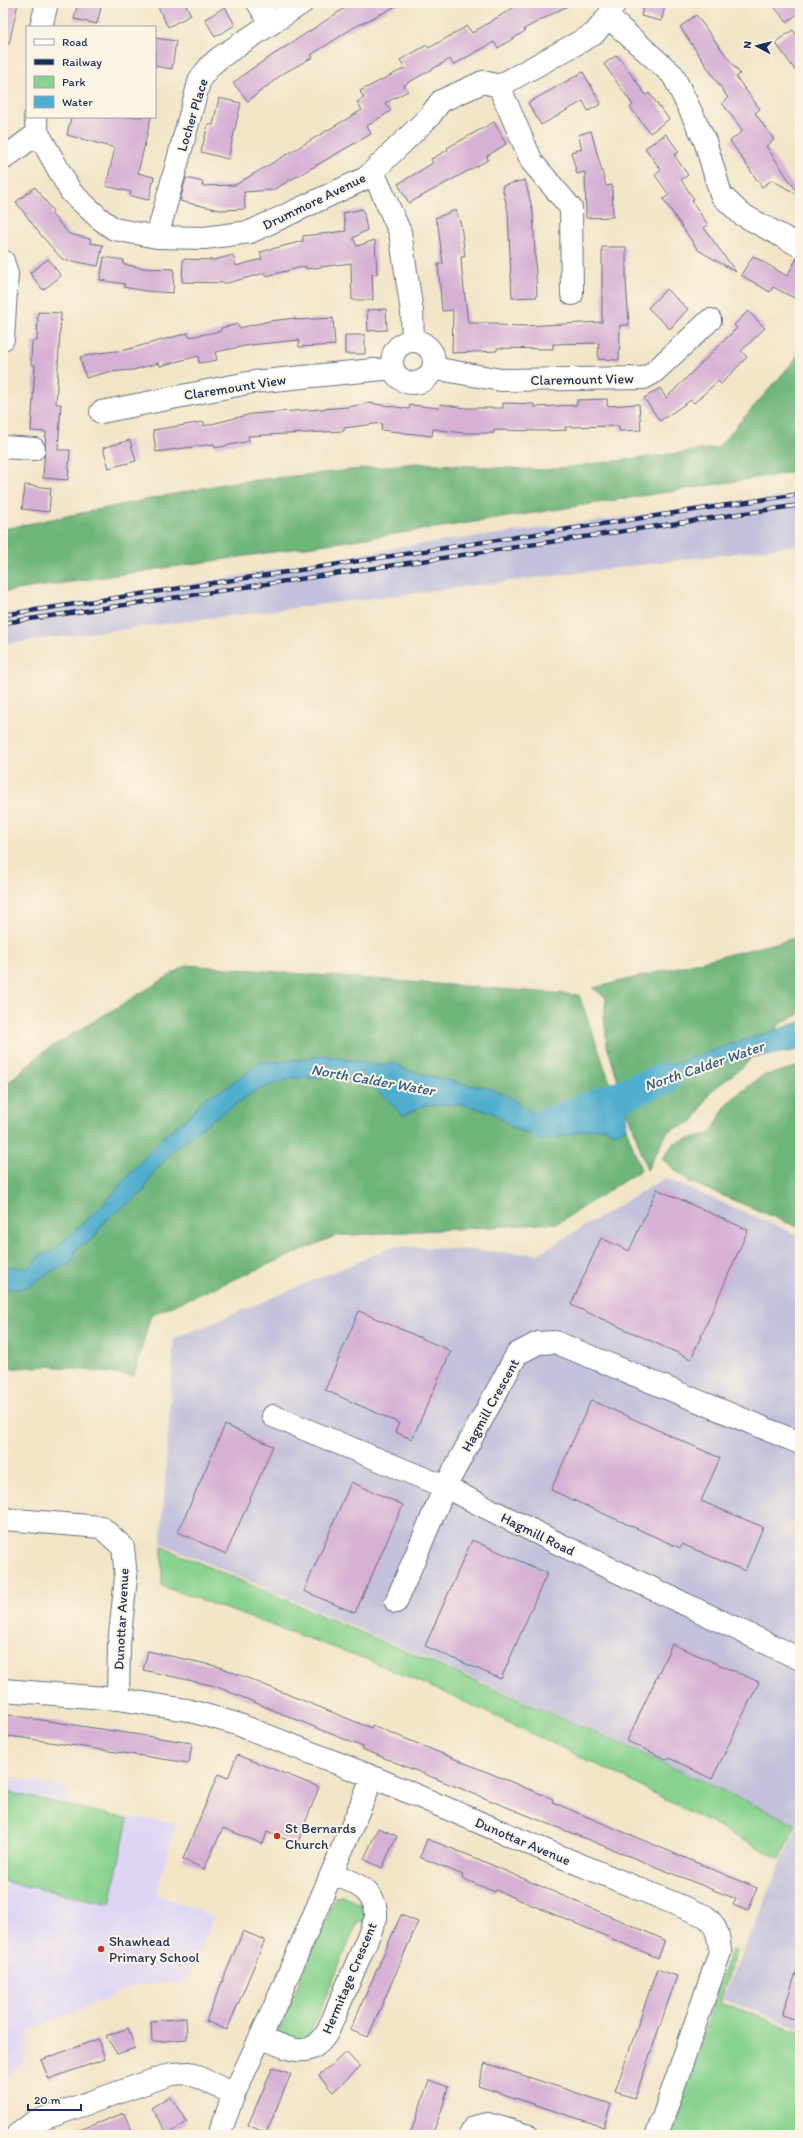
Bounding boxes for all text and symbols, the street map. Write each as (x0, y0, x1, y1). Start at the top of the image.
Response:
legend (26, 26, 156, 118)
north arrow (737, 26, 777, 66)
text: Road (62, 35, 88, 49)
text: N (741, 40, 754, 49)
text: Railway (62, 55, 102, 69)
text: Park (62, 75, 86, 89)
street label: Locher Place (173, 76, 212, 154)
text: Water (62, 95, 93, 109)
street label: Drummore Avenue (260, 169, 369, 234)
street label: Claremount View (530, 370, 634, 389)
street label: Claremount View (183, 371, 288, 404)
water label: North Calder Water (642, 1036, 768, 1095)
water label: North Calder Water (310, 1060, 438, 1100)
street label: Hagmill Crescent (458, 1356, 523, 1455)
street label: Hagmill Road (498, 1509, 578, 1560)
street label: Dunottar Avenue (110, 1567, 133, 1670)
street label: Dunottar Avenue (472, 1814, 573, 1869)
place label: St Bernards Church (285, 1820, 356, 1853)
marker: St Bernards Church (272, 1831, 282, 1841)
street label: Hermitage Crescent (318, 1920, 381, 2037)
place label: Shawhead Primary School (109, 1933, 200, 1966)
marker: Shawhead Primary School (96, 1944, 106, 1954)
scale bar (28, 2086, 81, 2112)
text: 20 m (34, 2093, 61, 2107)

